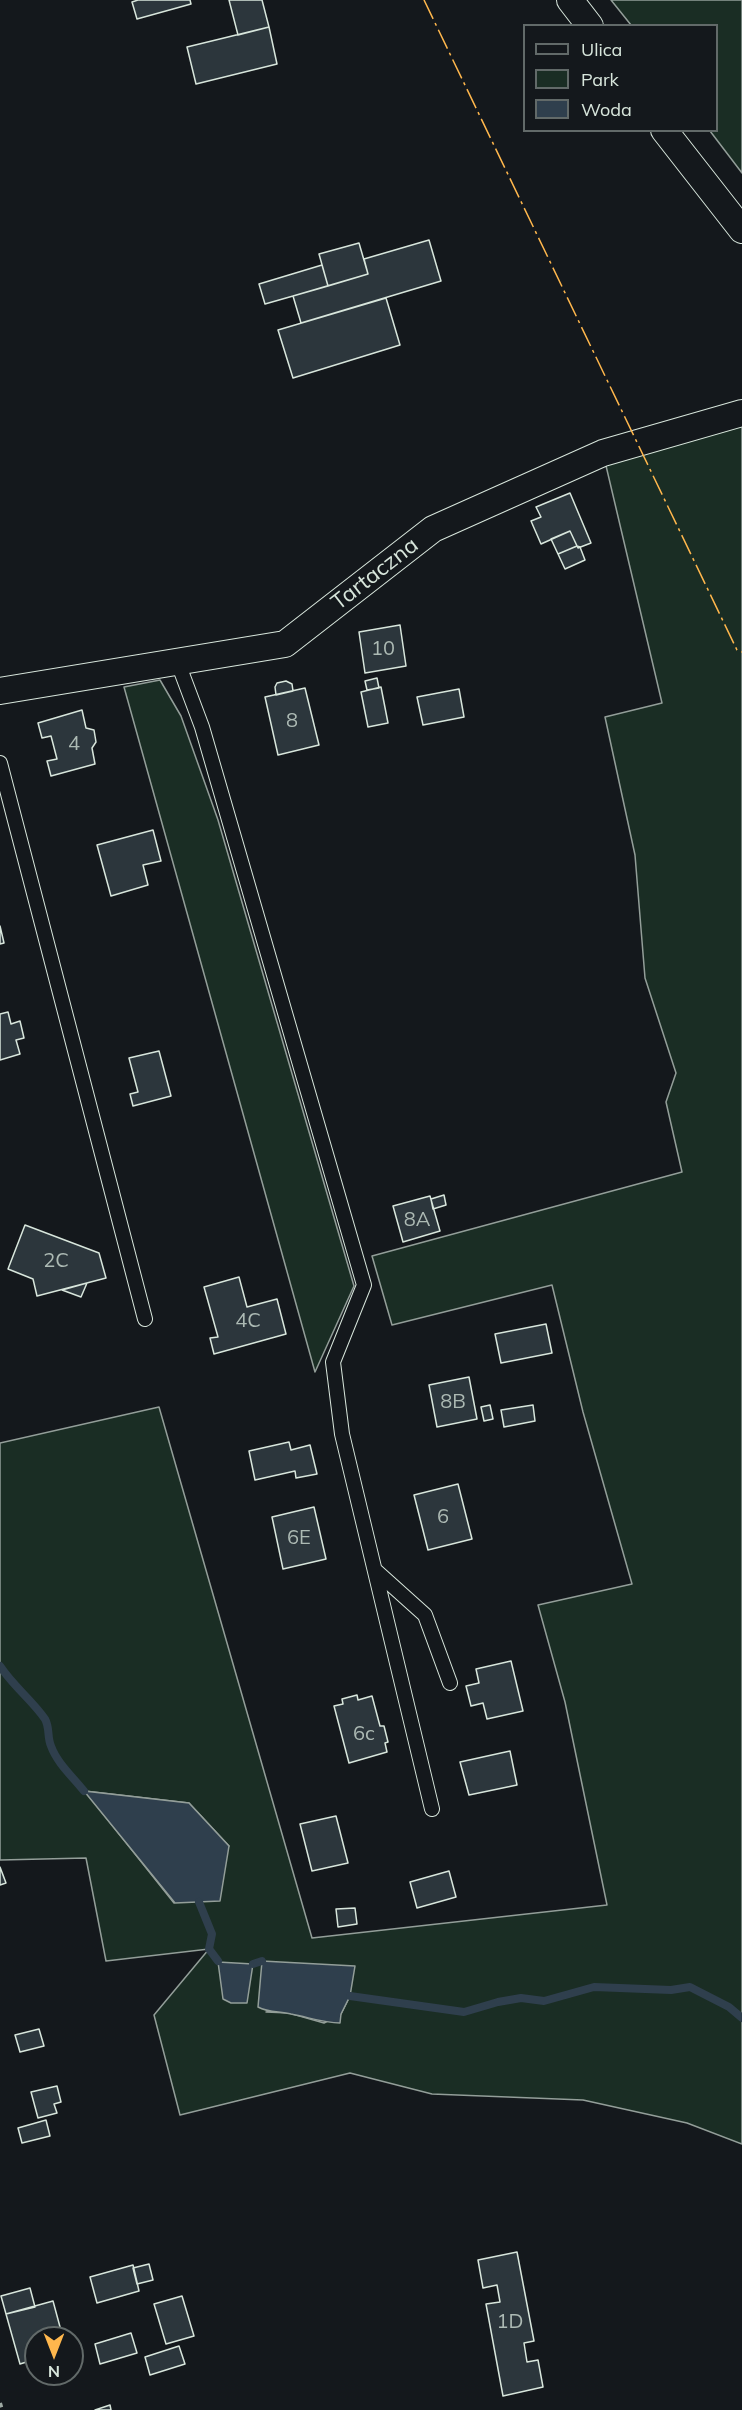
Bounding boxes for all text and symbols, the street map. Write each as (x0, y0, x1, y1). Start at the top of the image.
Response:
legend (523, 24, 718, 132)
text: Ulica (581, 38, 622, 61)
text: Park (581, 68, 619, 91)
text: Woda (581, 98, 632, 121)
street label: Tartaczna (326, 532, 424, 616)
house number: 10 (371, 637, 395, 661)
house number: 8 (286, 709, 298, 733)
house number: 4 (68, 732, 80, 756)
house number: 8A (404, 1208, 430, 1232)
house number: 2C (43, 1249, 69, 1273)
house number: 4C (235, 1309, 261, 1333)
house number: 8B (440, 1390, 466, 1414)
house number: 6 (437, 1505, 449, 1529)
house number: 6E (287, 1526, 311, 1550)
house number: 6c (353, 1722, 375, 1746)
house number: 1D (497, 2310, 523, 2334)
north arrow (24, 2326, 84, 2386)
text: N (48, 2362, 60, 2382)

